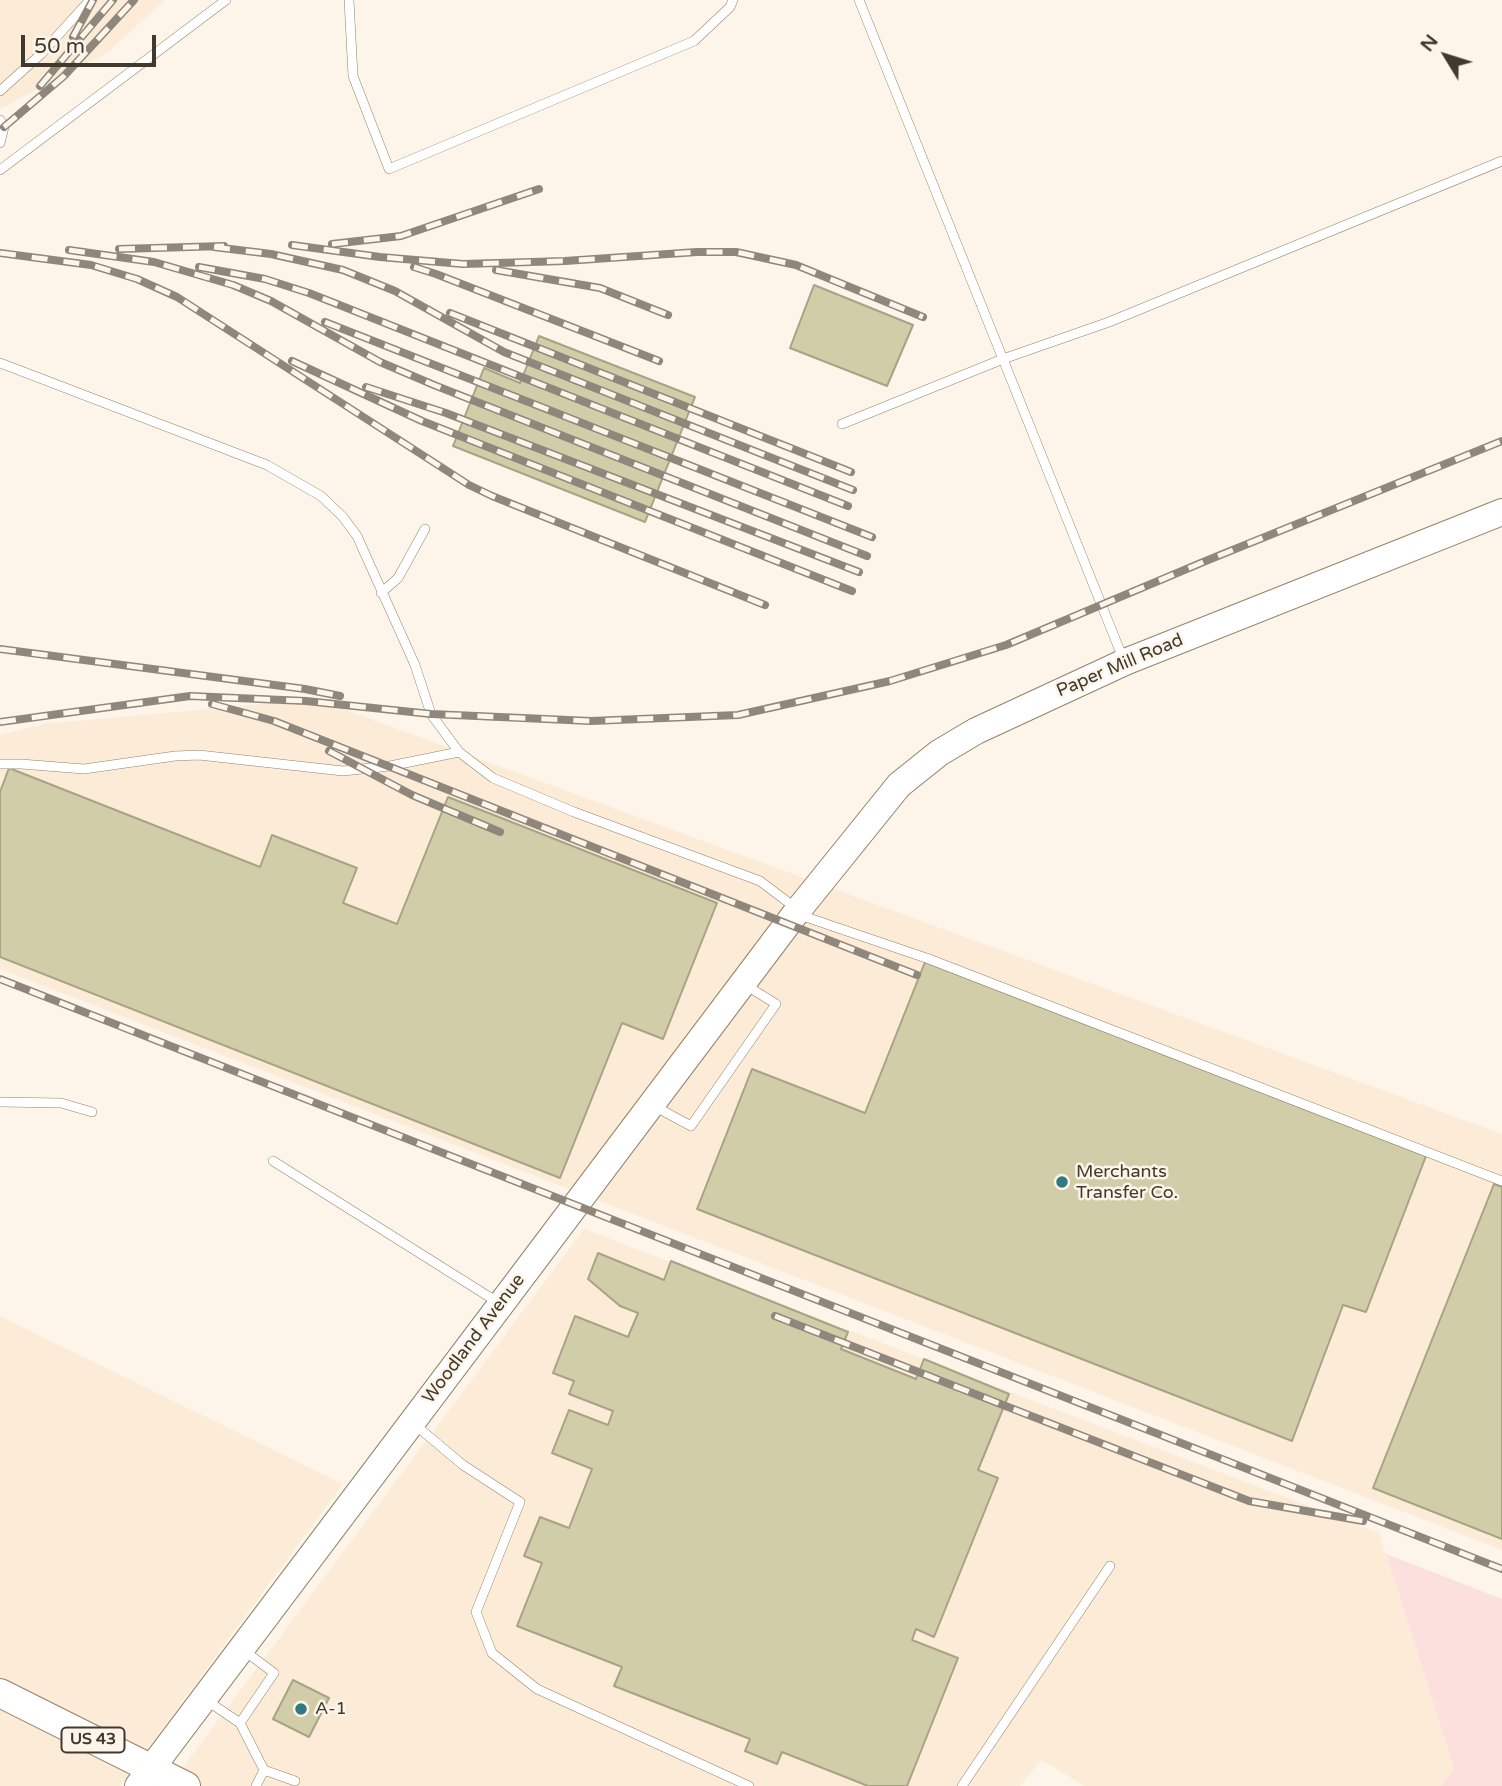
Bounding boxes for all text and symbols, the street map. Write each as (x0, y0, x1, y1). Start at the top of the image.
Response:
scale bar (24, 21, 159, 65)
north arrow (1411, 21, 1481, 91)
text: N (1416, 30, 1443, 56)
text: 50 m (34, 34, 85, 59)
street label: Paper Mill Road (1053, 630, 1187, 702)
place label: Merchants Transfer Co. (1076, 1161, 1178, 1204)
marker: Merchants Transfer Co. (1054, 1174, 1070, 1190)
street label: Woodland Avenue (418, 1270, 530, 1408)
place label: A-1 (315, 1698, 347, 1720)
marker: A-1 (293, 1701, 309, 1717)
road number: US 43 (62, 1728, 124, 1752)

